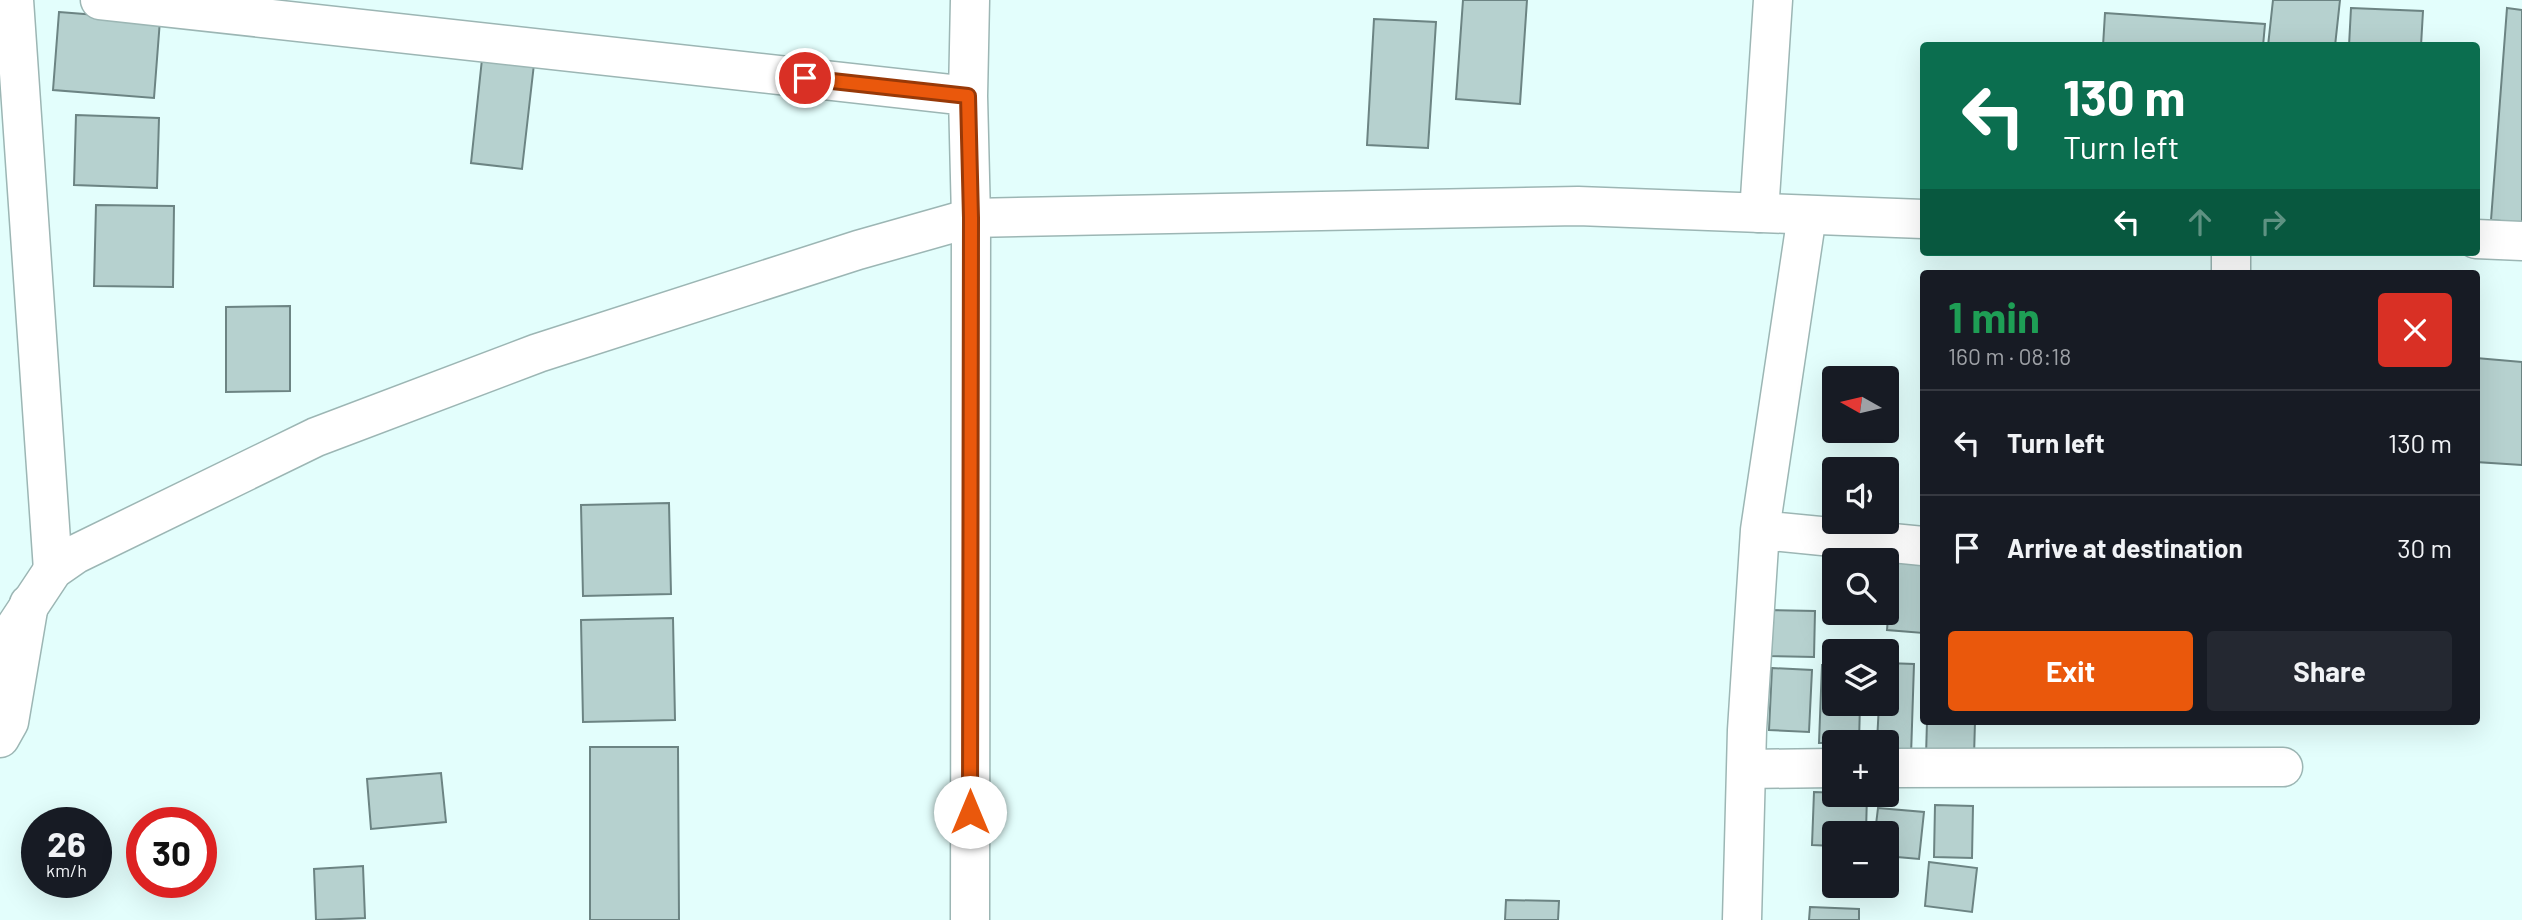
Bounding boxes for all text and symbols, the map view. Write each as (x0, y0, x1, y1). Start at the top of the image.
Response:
pin (775, 48, 835, 108)
icon: arrive (786, 59, 824, 97)
text: 130 m (2063, 67, 2185, 126)
icon: left (1948, 70, 2039, 161)
text: Turn left (2063, 127, 2180, 165)
icon: left (2108, 203, 2146, 241)
icon: ahead (2181, 203, 2219, 241)
icon: right (2254, 203, 2292, 241)
text: 1 min (1948, 291, 2040, 341)
button: close (2378, 293, 2452, 367)
text: 160 m · 08:18 (1948, 342, 2071, 370)
north arrow (1822, 366, 1899, 443)
map controls (1822, 366, 1899, 898)
icon: left (1948, 424, 1986, 462)
text: Turn left (2007, 427, 2105, 458)
text: 130 m (2388, 427, 2452, 458)
button: sound (1822, 457, 1899, 534)
icon: arrive (1948, 529, 1986, 567)
text: Arrive at destination (2007, 532, 2243, 563)
text: 30 m (2397, 532, 2452, 563)
button: search (1822, 548, 1899, 625)
button: Exit (1948, 631, 2193, 711)
button: Share (2207, 631, 2452, 711)
button: layers (1822, 639, 1899, 716)
button: + (1822, 730, 1899, 807)
position arrow (933, 775, 1007, 849)
speed limit sign: 30 (126, 807, 217, 898)
button: − (1822, 821, 1899, 898)
text: 26 (47, 822, 86, 864)
text: km/h (46, 859, 87, 881)

